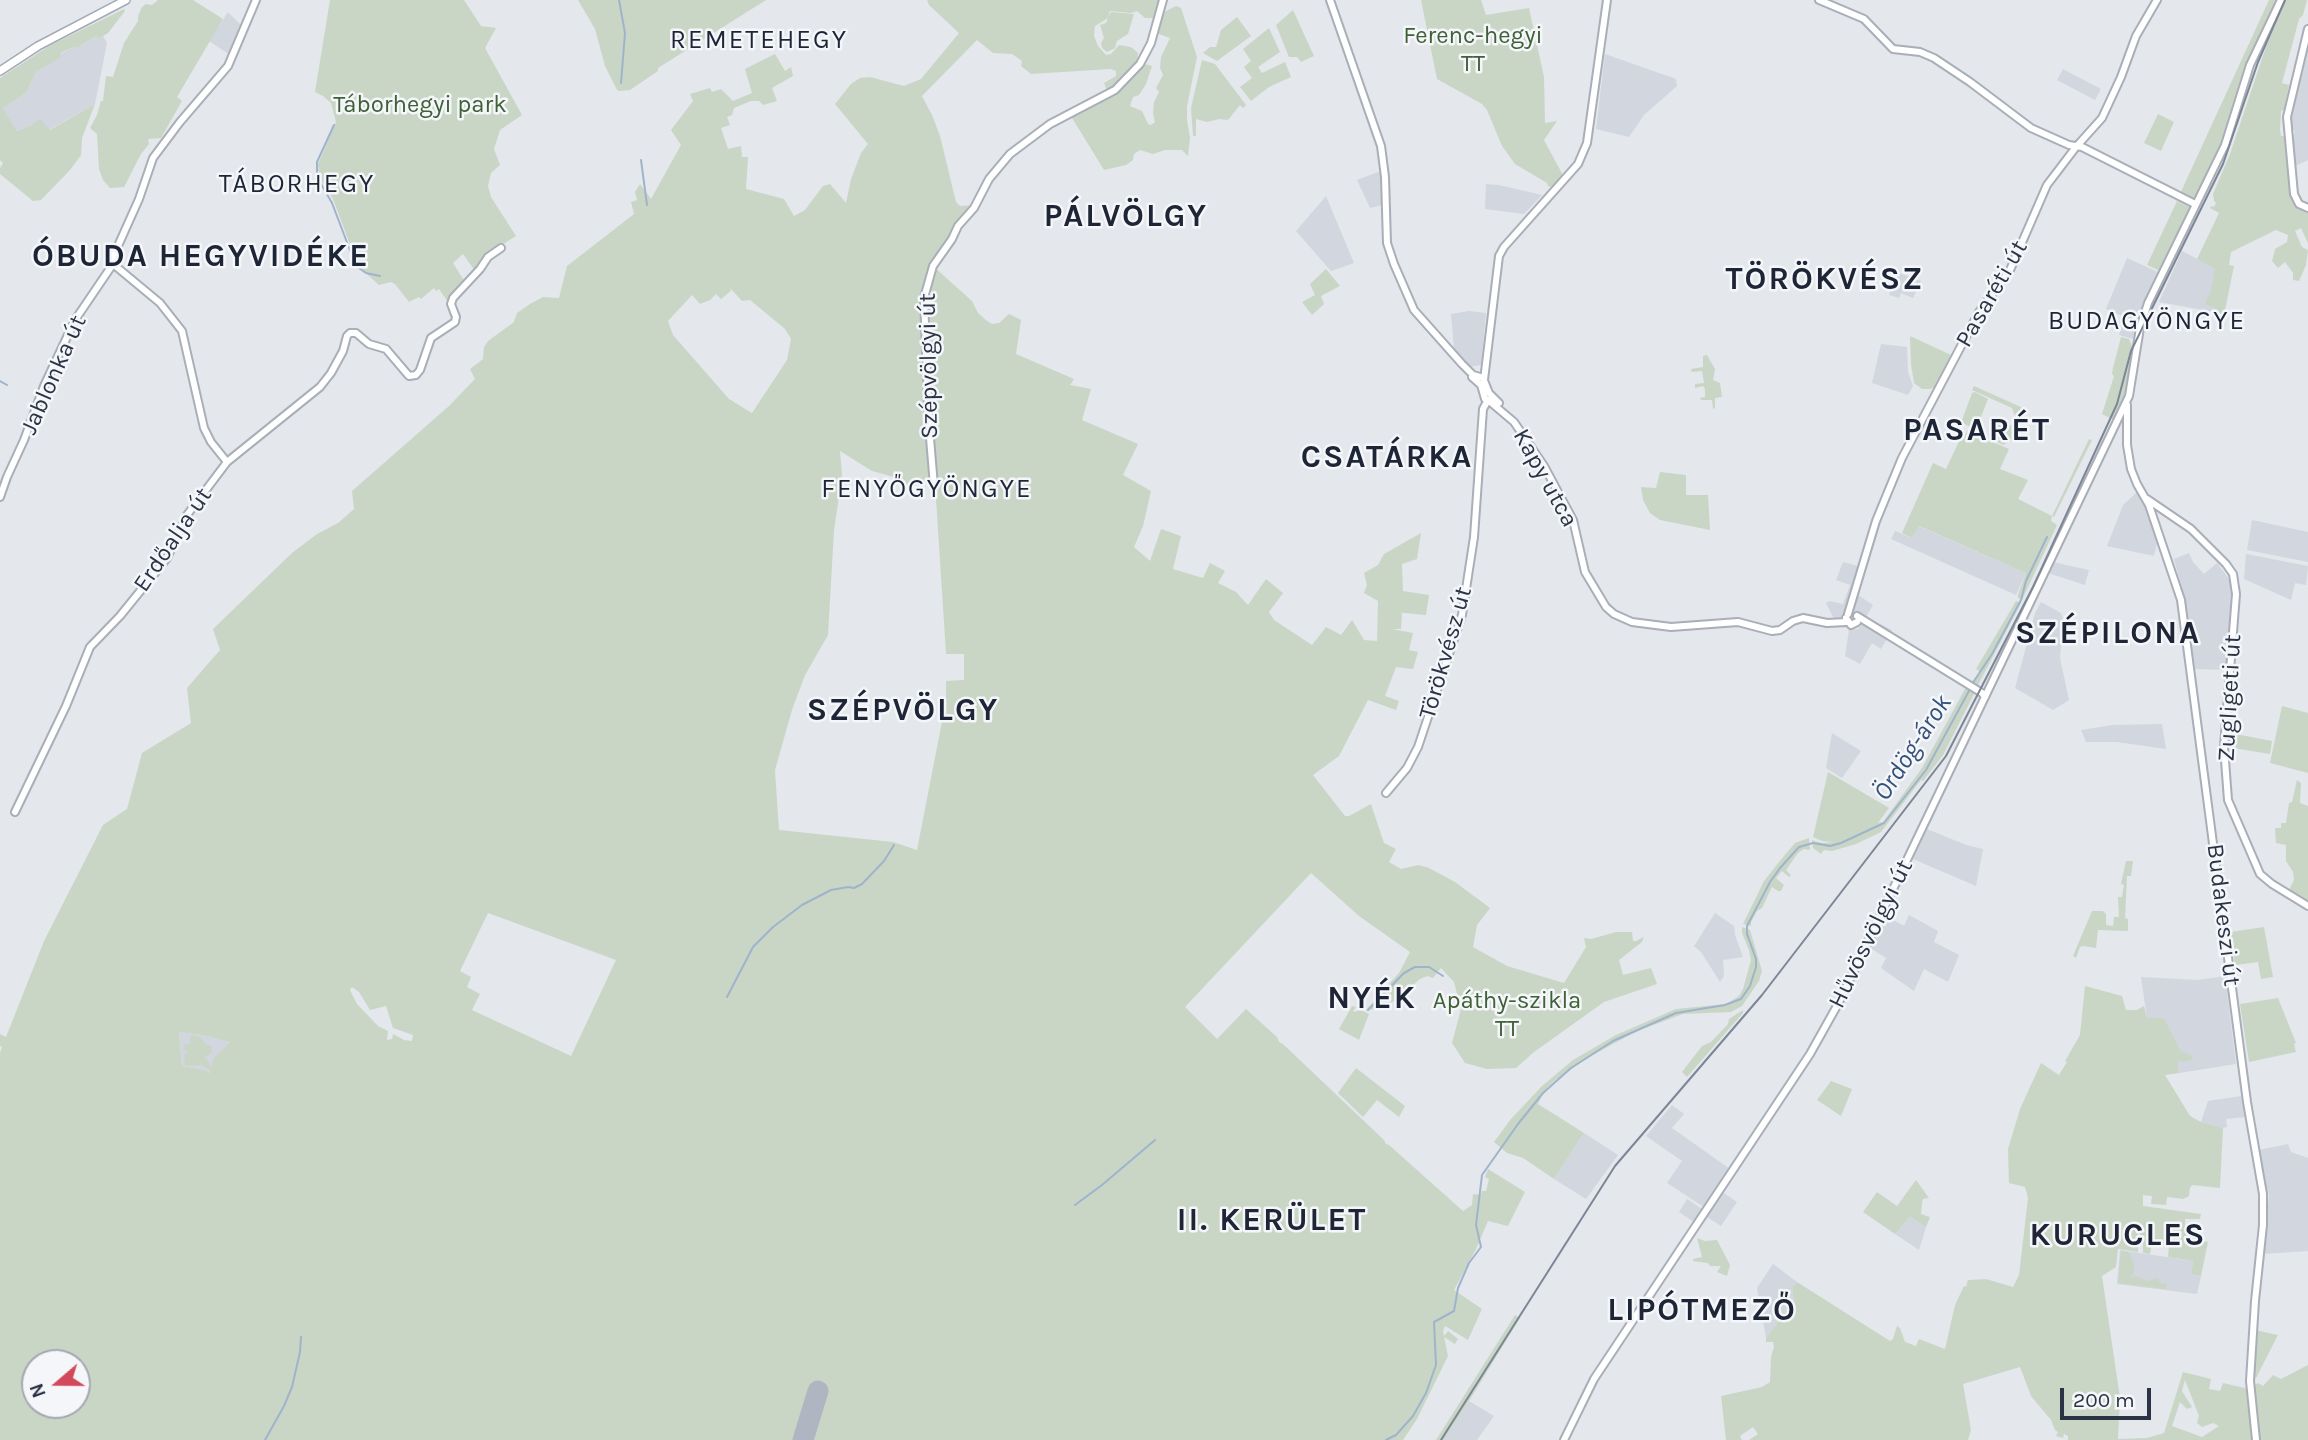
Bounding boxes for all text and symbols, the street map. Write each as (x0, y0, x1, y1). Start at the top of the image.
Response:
park label: Ferenc-hegyi TT (1403, 22, 1543, 78)
district label: REMETEHEGY (671, 25, 847, 57)
park label: Táborhegyi park (333, 91, 507, 119)
district label: TÁBORHEGY (220, 169, 374, 201)
district label: PÁLVÖLGY (1045, 198, 1207, 236)
street label: Pasaréti út (1950, 235, 2034, 353)
district label: ÓBUDA HEGYVIDÉKE (34, 238, 368, 276)
district label: TÖRÖKVÉSZ (1727, 261, 1923, 299)
street label: Szépvölgyi út (913, 293, 945, 439)
district label: BUDAGYÖNGYE (2049, 306, 2245, 338)
street label: Jablonka út (15, 311, 93, 439)
district label: PASARÉT (1904, 412, 2050, 450)
street label: Kapy utca (1506, 424, 1584, 532)
district label: CSATÁRKA (1302, 439, 1472, 477)
district label: FENYŐGYÖNGYE (823, 474, 1031, 506)
street label: Erdőalja út (128, 482, 218, 598)
street label: Törökvész út (1413, 584, 1479, 722)
district label: SZÉPILONA (2016, 615, 2200, 653)
street label: Zugligeti út (2212, 634, 2248, 762)
water label: Ördög-árok (1867, 689, 1959, 807)
district label: SZÉPVÖLGY (808, 692, 998, 730)
street label: Budakeszi út (2200, 842, 2246, 988)
street label: Hűvösvölgyi út (1823, 855, 1919, 1013)
district label: NYÉK (1328, 980, 1416, 1018)
park label: Apáthy-szikla TT (1433, 987, 1581, 1043)
district label: II. KERÜLET (1178, 1202, 1366, 1240)
district label: KURUCLES (2031, 1217, 2205, 1255)
district label: LIPÓTMEZŐ (1608, 1292, 1796, 1330)
north arrow (21, 1349, 91, 1419)
scale bar (2063, 1374, 2154, 1418)
text: N (25, 1380, 51, 1401)
text: 200 m (2073, 1388, 2135, 1412)

